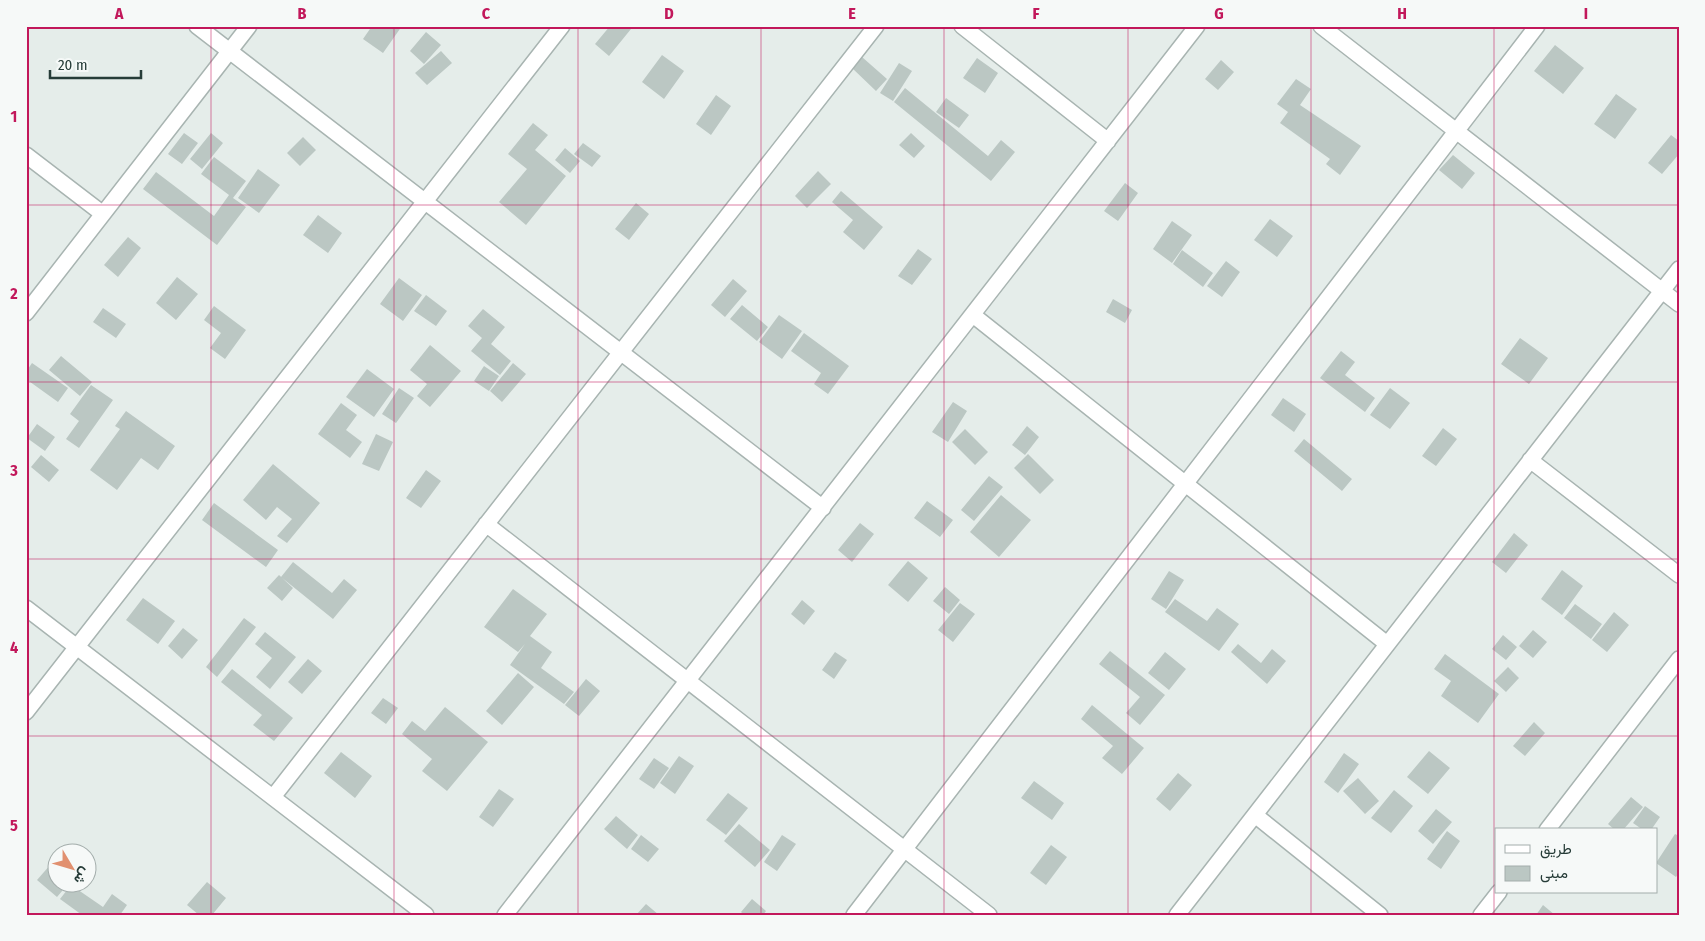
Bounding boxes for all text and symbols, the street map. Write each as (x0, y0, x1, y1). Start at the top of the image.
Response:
text: A (114, 4, 124, 23)
text: B (298, 4, 307, 23)
text: C (482, 4, 491, 23)
text: D (664, 4, 674, 23)
text: E (848, 4, 856, 23)
text: F (1032, 4, 1040, 23)
text: G (1214, 4, 1224, 23)
text: H (1397, 4, 1407, 23)
text: I (1584, 4, 1588, 23)
scale bar (50, 48, 141, 80)
text: 20 m (58, 56, 88, 74)
text: 1 (11, 107, 17, 126)
text: 2 (9, 284, 18, 303)
text: 3 (9, 461, 18, 480)
text: 4 (10, 638, 18, 657)
text: 5 (10, 816, 18, 835)
legend (1495, 828, 1658, 894)
text: طريق (1540, 840, 1572, 859)
north arrow (48, 844, 98, 894)
text: ش (70, 864, 94, 888)
text: مبنى (1540, 864, 1568, 883)

